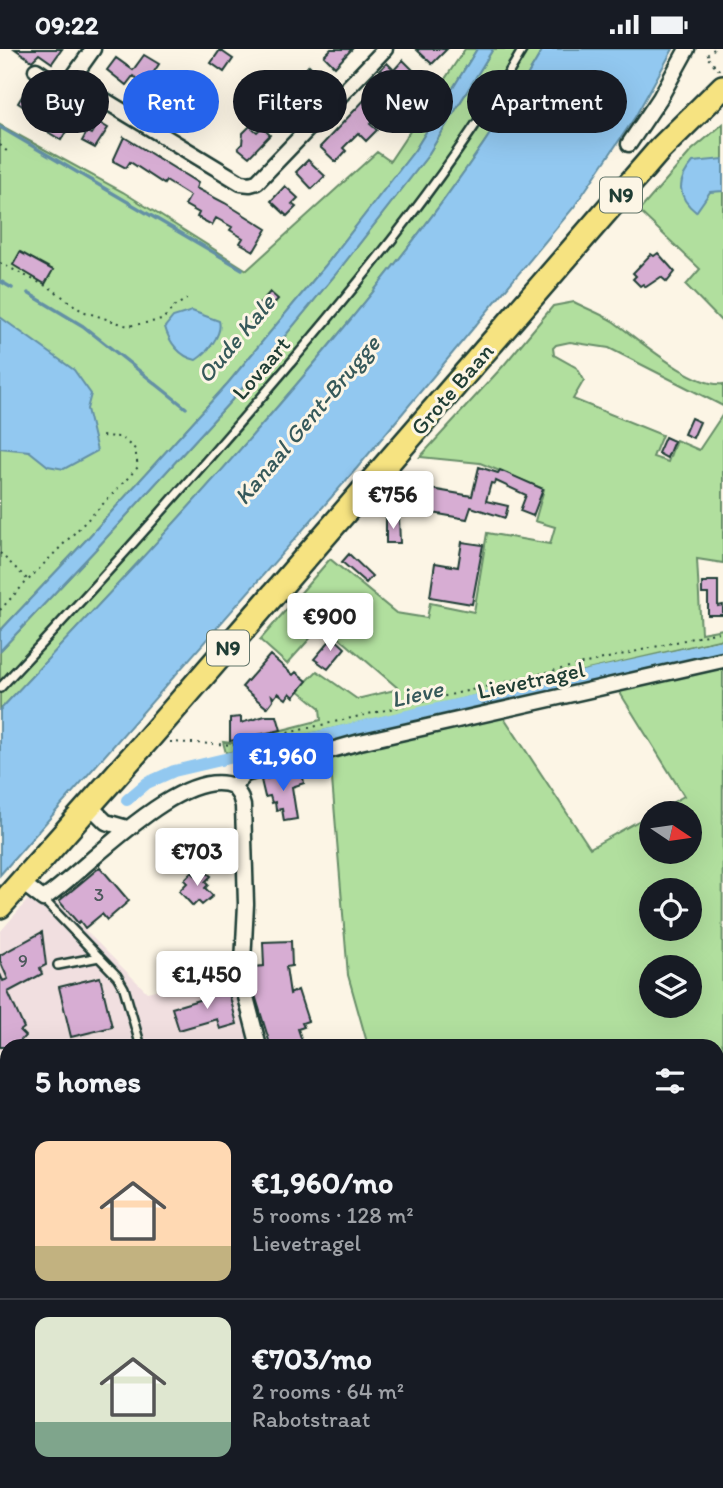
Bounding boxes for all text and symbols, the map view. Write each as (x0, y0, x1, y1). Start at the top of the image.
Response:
text: 09:22 (35, 9, 98, 41)
chip: Buy (21, 70, 109, 133)
chip: Rent (123, 70, 219, 133)
chip: Filters (233, 70, 347, 133)
chip: New (361, 70, 453, 133)
chip: Apartment (467, 70, 627, 133)
road number: N9 (600, 177, 642, 213)
water label: Oude Kale (190, 287, 282, 389)
water label: Kanaal Gent-Brugge (227, 328, 387, 510)
street label: Lovaart (226, 330, 296, 405)
street label: Grote Baan (404, 337, 500, 441)
pin: €756 (352, 471, 434, 531)
text: €756 (369, 480, 417, 508)
pin: €900 (289, 593, 371, 653)
text: €900 (303, 602, 357, 630)
road number: N9 (207, 631, 249, 665)
street label: Lievetragel (475, 655, 588, 705)
water label: Lieve (388, 673, 447, 714)
pin: €1,960 (226, 733, 340, 793)
text: €1,960 (249, 742, 317, 770)
north arrow (639, 801, 702, 865)
map controls (639, 801, 702, 1018)
pin: €703 (156, 829, 238, 888)
text: €703 (171, 837, 223, 865)
button: locate (639, 878, 702, 941)
house number: 3 (94, 883, 104, 906)
house number: 9 (18, 949, 28, 972)
pin: €1,450 (150, 951, 264, 1011)
button: layers (639, 955, 702, 1018)
text: €1,450 (172, 960, 242, 988)
icon: filters (651, 1062, 689, 1100)
text: 5 homes (35, 1063, 141, 1100)
text: €1,960/mo (252, 1164, 393, 1201)
icon: home (91, 1169, 175, 1253)
text: 5 rooms · 128 m² (252, 1201, 414, 1229)
text: Lievetragel (252, 1229, 361, 1257)
text: €703/mo (252, 1340, 372, 1377)
icon: home (91, 1345, 175, 1429)
text: 2 rooms · 64 m² (252, 1377, 404, 1405)
text: Rabotstraat (252, 1405, 370, 1433)

